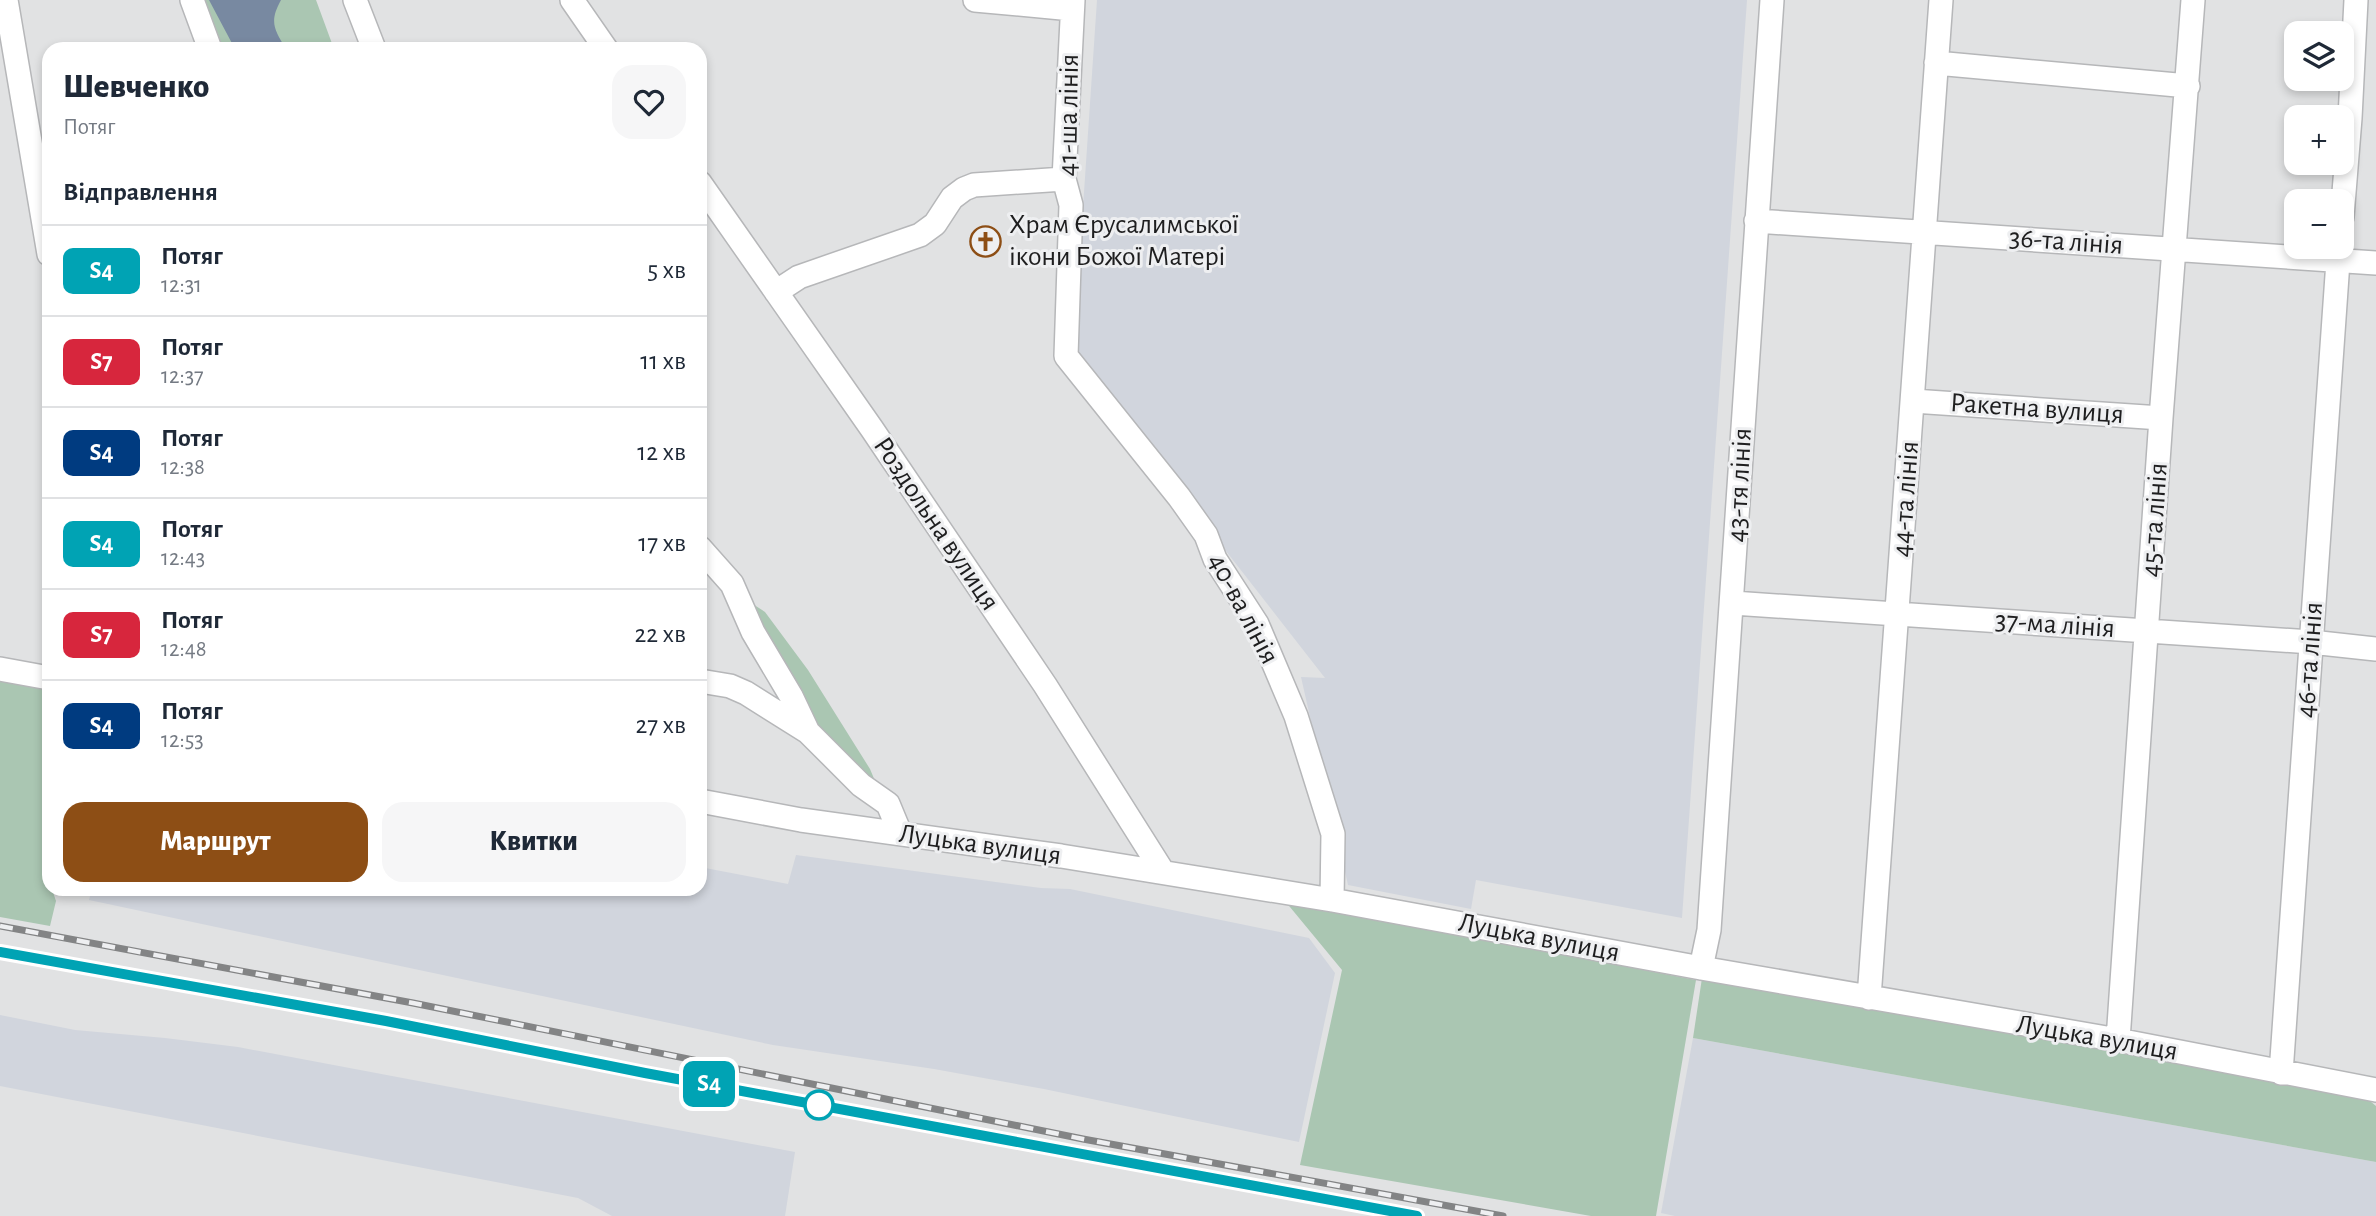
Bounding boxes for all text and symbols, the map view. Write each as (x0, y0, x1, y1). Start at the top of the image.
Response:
map controls (2284, 21, 2354, 259)
button: layers (2284, 21, 2354, 91)
street label: 41-ша лінія (1054, 54, 1084, 176)
button: heart (612, 65, 686, 139)
text: Шевченко (63, 71, 209, 104)
button: + (2284, 105, 2354, 175)
text: Потяг (63, 116, 115, 139)
text: Відправлення (63, 179, 218, 205)
button: − (2284, 189, 2354, 259)
place label: Храм Єрусалимської ікони Божої Матері (1009, 211, 1239, 271)
church icon: Храм Єрусалимської ікони Божої Матері (969, 224, 1003, 258)
street label: 36-та лінія (2008, 224, 2124, 260)
text: Потяг (161, 243, 223, 269)
text: 5 хв (647, 257, 686, 283)
text: S4 (89, 259, 114, 283)
text: 12:31 (161, 274, 202, 297)
text: Потяг (161, 334, 223, 360)
text: 11 хв (640, 348, 686, 374)
text: S7 (90, 350, 113, 374)
text: 12:37 (161, 365, 204, 388)
street label: Ракетна вулиця (1949, 389, 2125, 429)
text: Потяг (161, 425, 223, 451)
street label: 43-тя лінія (1723, 427, 1757, 543)
street label: Роздольна вулиця (868, 432, 1004, 616)
text: 12 хв (637, 439, 686, 465)
street label: 44-та лінія (1888, 440, 1924, 558)
text: S4 (89, 441, 114, 465)
text: 12:38 (161, 456, 205, 479)
street label: 45-та лінія (2137, 462, 2173, 578)
text: Потяг (161, 516, 223, 542)
text: 17 хв (638, 530, 686, 556)
text: S4 (89, 532, 114, 556)
text: 12:43 (161, 547, 205, 570)
street label: 40-ва лінія (1202, 549, 1284, 669)
street label: 46-та лінія (2292, 601, 2328, 719)
text: Потяг (161, 607, 223, 633)
street label: 37-ма лінія (1994, 607, 2116, 643)
text: 22 хв (634, 621, 686, 647)
text: S7 (90, 623, 113, 647)
text: 12:48 (161, 638, 207, 661)
text: Потяг (161, 698, 223, 724)
text: 27 хв (635, 712, 686, 738)
text: S4 (89, 714, 114, 738)
text: 12:53 (161, 729, 204, 752)
button: Маршрут (63, 802, 368, 882)
button: Квитки (382, 802, 686, 882)
street label: Луцька вулиця (897, 820, 1063, 870)
street label: Луцька вулиця (1456, 909, 1622, 967)
street label: Луцька вулиця (2014, 1010, 2180, 1066)
line badge: S4 (678, 1061, 740, 1107)
text: S4 (697, 1072, 721, 1096)
unlabelled marker (804, 1090, 834, 1120)

